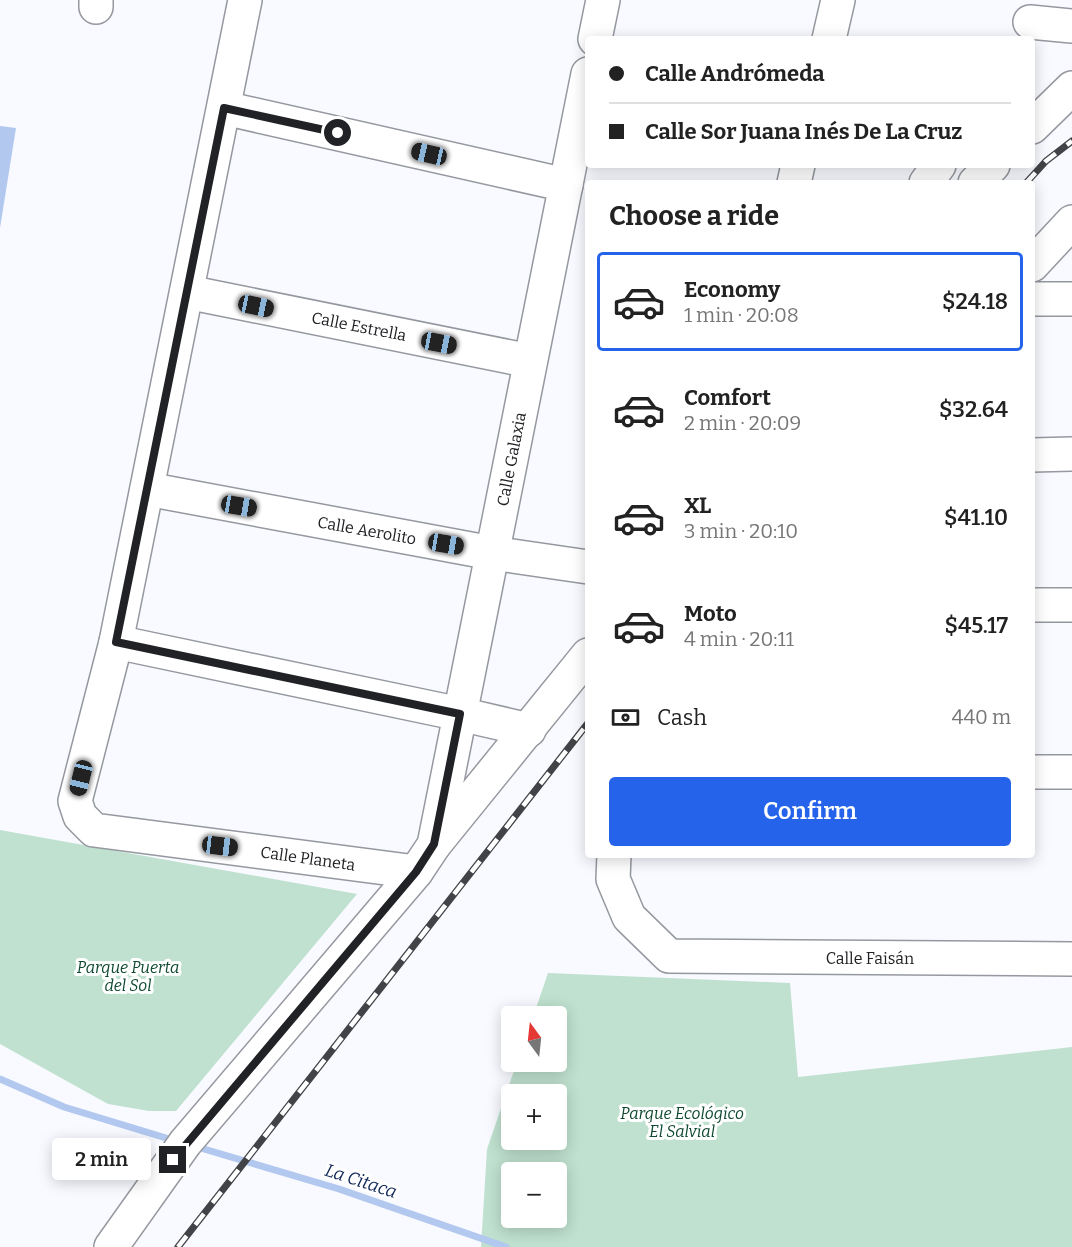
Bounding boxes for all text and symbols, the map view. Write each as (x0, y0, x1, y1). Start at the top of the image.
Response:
text: Calle Andrómeda (645, 60, 825, 87)
text: Calle Sor Juana Inés De La Cruz (645, 118, 962, 145)
route start (324, 119, 351, 146)
car (409, 141, 449, 167)
text: Choose a ride (609, 200, 779, 232)
icon: car (612, 275, 666, 329)
text: Economy (684, 276, 780, 303)
text: $24.18 (942, 288, 1008, 315)
car (237, 293, 275, 319)
text: 1 min · 20:08 (684, 303, 799, 327)
street label: Calle Estrella (310, 308, 408, 345)
car (420, 331, 458, 355)
icon: car (612, 383, 666, 437)
text: Comfort (684, 384, 771, 411)
text: $32.64 (939, 396, 1008, 423)
street label: Calle Galaxia (493, 410, 530, 508)
text: 2 min · 20:09 (684, 411, 801, 435)
icon: car (612, 491, 666, 545)
text: XL (684, 492, 711, 519)
car (220, 494, 258, 518)
text: $41.10 (944, 504, 1008, 531)
street label: Calle Aerolito (316, 512, 418, 549)
text: 3 min · 20:10 (684, 519, 798, 543)
car (427, 532, 465, 556)
icon: car (612, 599, 666, 653)
text: Moto (684, 600, 737, 627)
text: $45.17 (945, 612, 1008, 639)
text: 4 min · 20:11 (684, 627, 794, 651)
icon: cash (609, 701, 642, 734)
text: Cash (657, 704, 707, 731)
text: 440 m (952, 705, 1011, 729)
car (68, 758, 94, 798)
button: Confirm (609, 777, 1011, 846)
car (201, 835, 239, 857)
street label: Calle Planeta (259, 842, 357, 875)
street label: Calle Faisán (826, 949, 914, 968)
park label: Parque Puerta del Sol (77, 958, 179, 995)
north arrow (501, 1006, 567, 1072)
map controls (501, 1006, 567, 1228)
button: + (501, 1084, 567, 1150)
park label: Parque Ecológico El Salvial (620, 1104, 744, 1141)
callout: 2 min (53, 1139, 152, 1181)
route end (159, 1146, 186, 1173)
text: 2 min (75, 1147, 128, 1171)
water label: La Citaca (322, 1159, 400, 1203)
button: − (501, 1162, 567, 1228)

